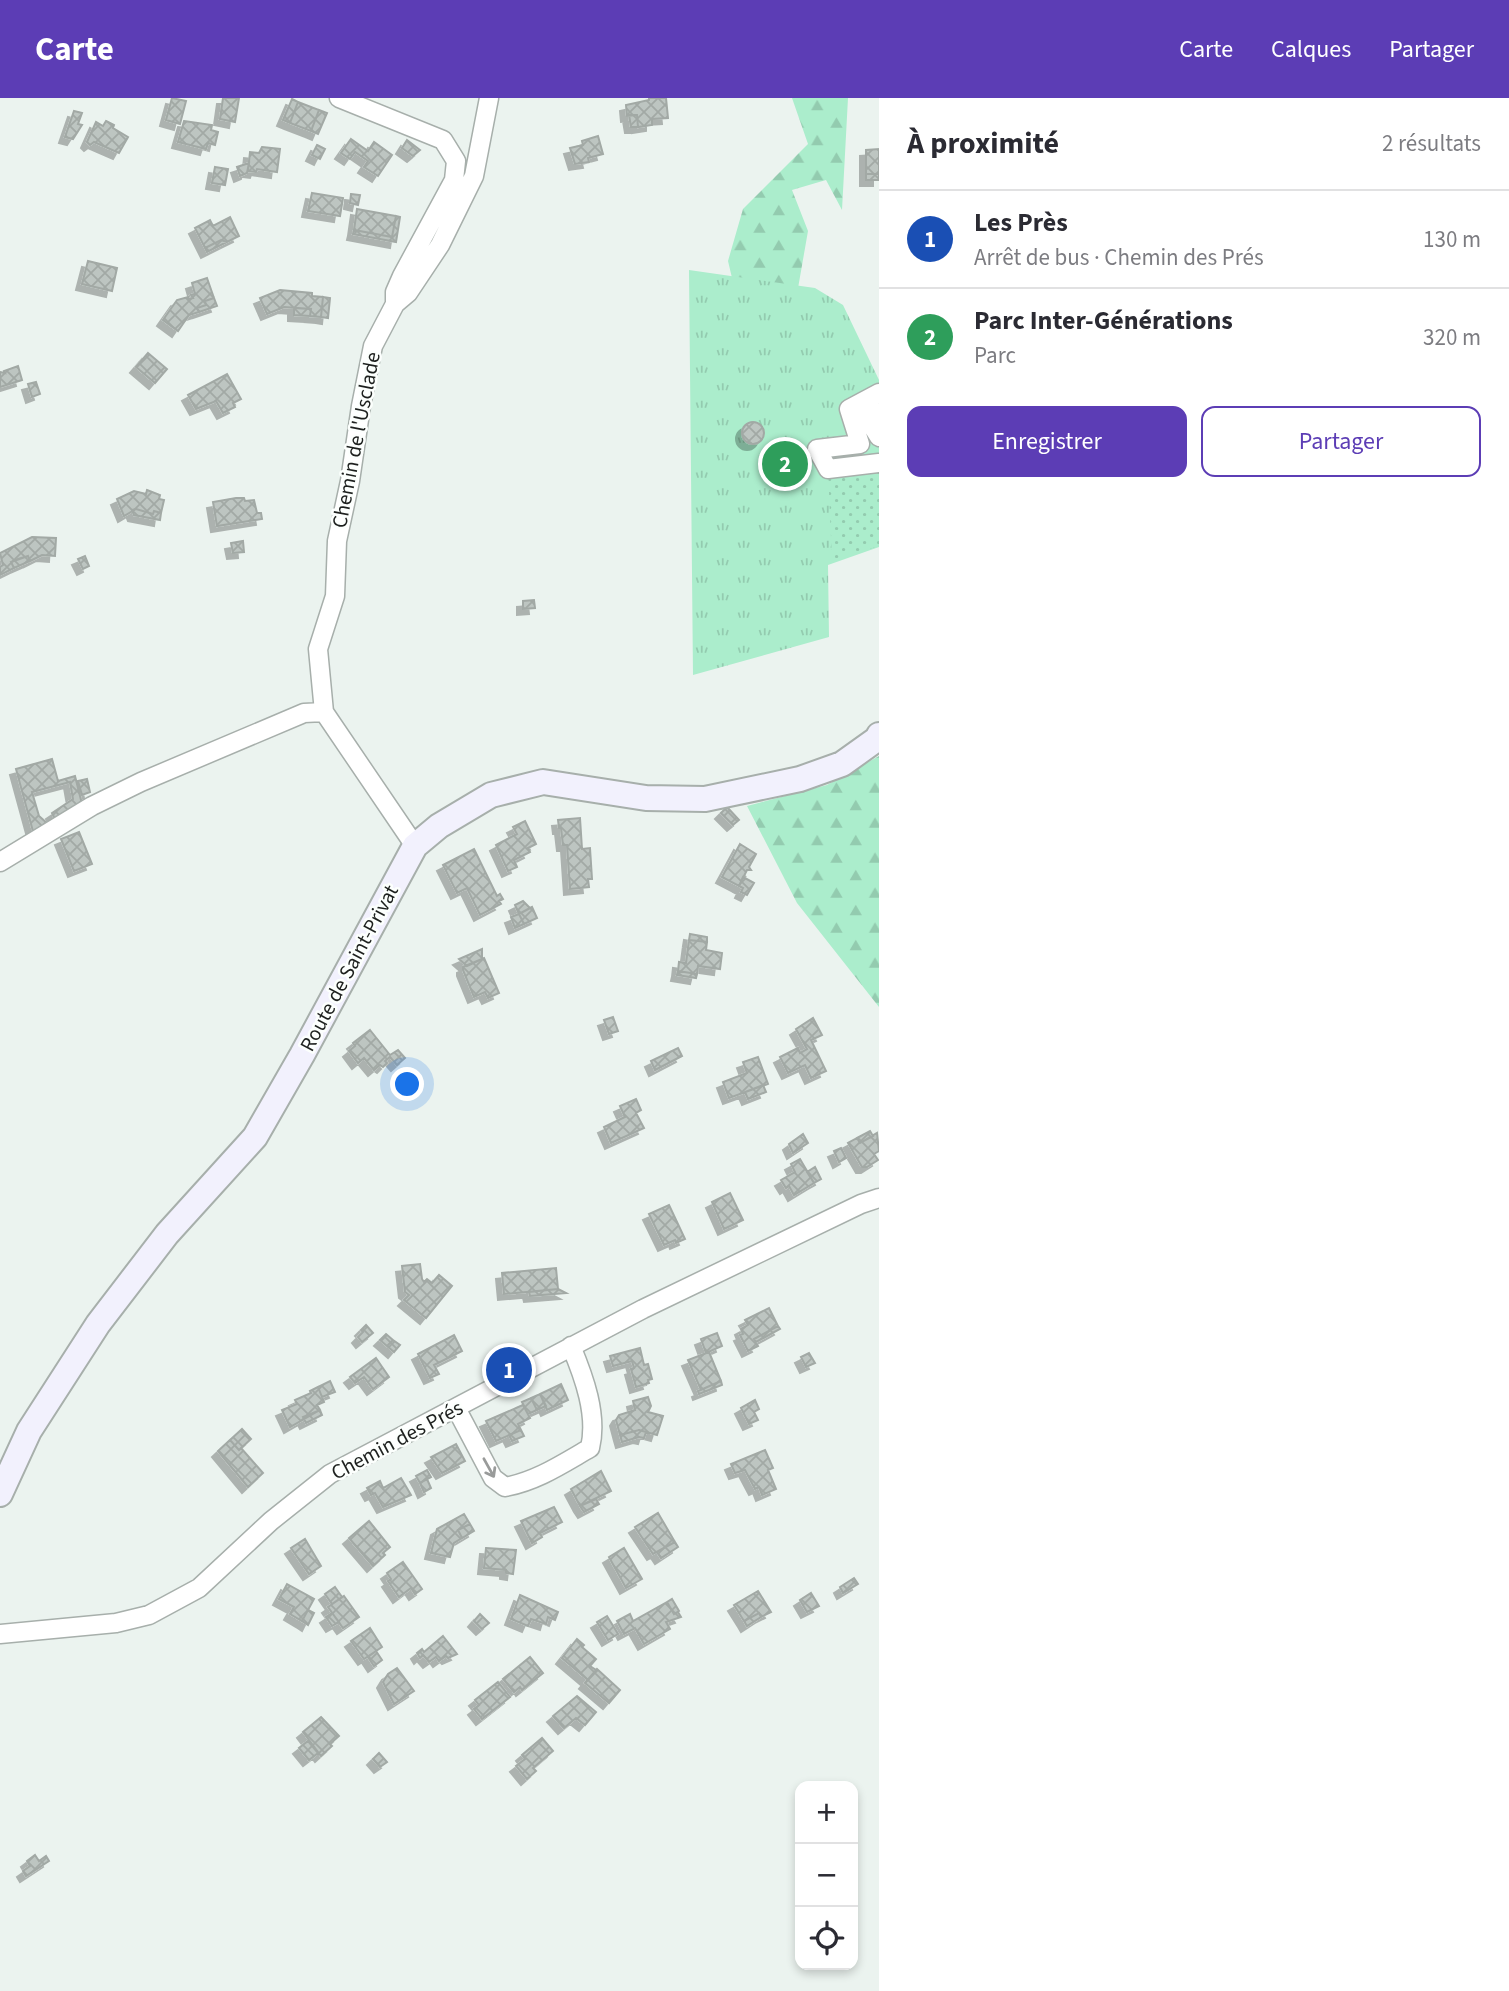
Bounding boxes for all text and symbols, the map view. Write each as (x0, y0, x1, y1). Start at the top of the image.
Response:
text: Carte (35, 26, 114, 73)
text: Carte (1179, 32, 1233, 67)
text: Calques (1271, 32, 1351, 67)
text: Partager (1389, 32, 1474, 67)
text: À proximité (907, 122, 1059, 165)
text: 2 résultats (1382, 127, 1481, 160)
text: Les Près (974, 204, 1068, 241)
text: 1 (924, 223, 936, 256)
text: 130 m (1423, 223, 1481, 256)
text: Arrêt de bus · Chemin des Prés (974, 241, 1264, 274)
text: Parc Inter-Générations (974, 302, 1233, 339)
text: 2 (924, 321, 936, 354)
text: 320 m (1423, 321, 1481, 354)
text: Parc (974, 339, 1016, 372)
street label: Chemin de l'Usclade (324, 349, 388, 531)
button: Enregistrer (907, 406, 1187, 477)
button: Partager (1201, 406, 1481, 477)
pin: 2 (762, 438, 808, 490)
street label: Route de Saint-Privat (292, 879, 406, 1057)
your location (390, 1067, 424, 1101)
pin: 1 (486, 1344, 532, 1396)
street label: Chemin des Prés (326, 1393, 468, 1487)
one-way arrow (482, 1458, 496, 1478)
map controls (795, 1781, 858, 1970)
button: + (795, 1781, 858, 1844)
button: − (795, 1844, 858, 1907)
button: locate (795, 1907, 858, 1970)

